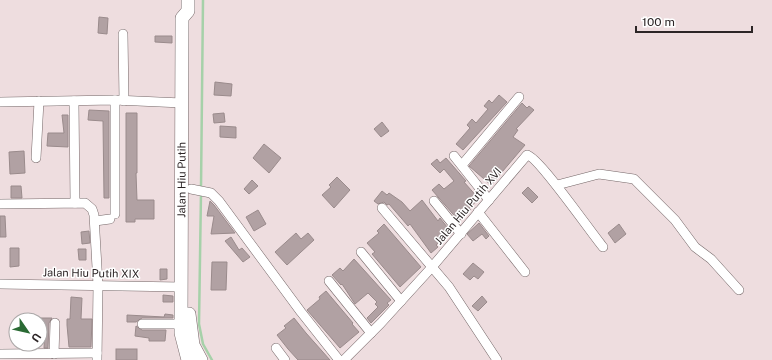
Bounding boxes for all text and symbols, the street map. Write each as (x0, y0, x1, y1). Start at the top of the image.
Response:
scale bar (636, 8, 752, 34)
text: 100 m (642, 15, 675, 29)
street label: Jalan Hiu Putih (175, 142, 188, 218)
street label: Jalan Hiu Putih XVI (432, 165, 504, 247)
street label: Jalan Hiu Putih XIX (43, 266, 140, 280)
north arrow (8, 312, 48, 352)
text: U (29, 331, 43, 344)

